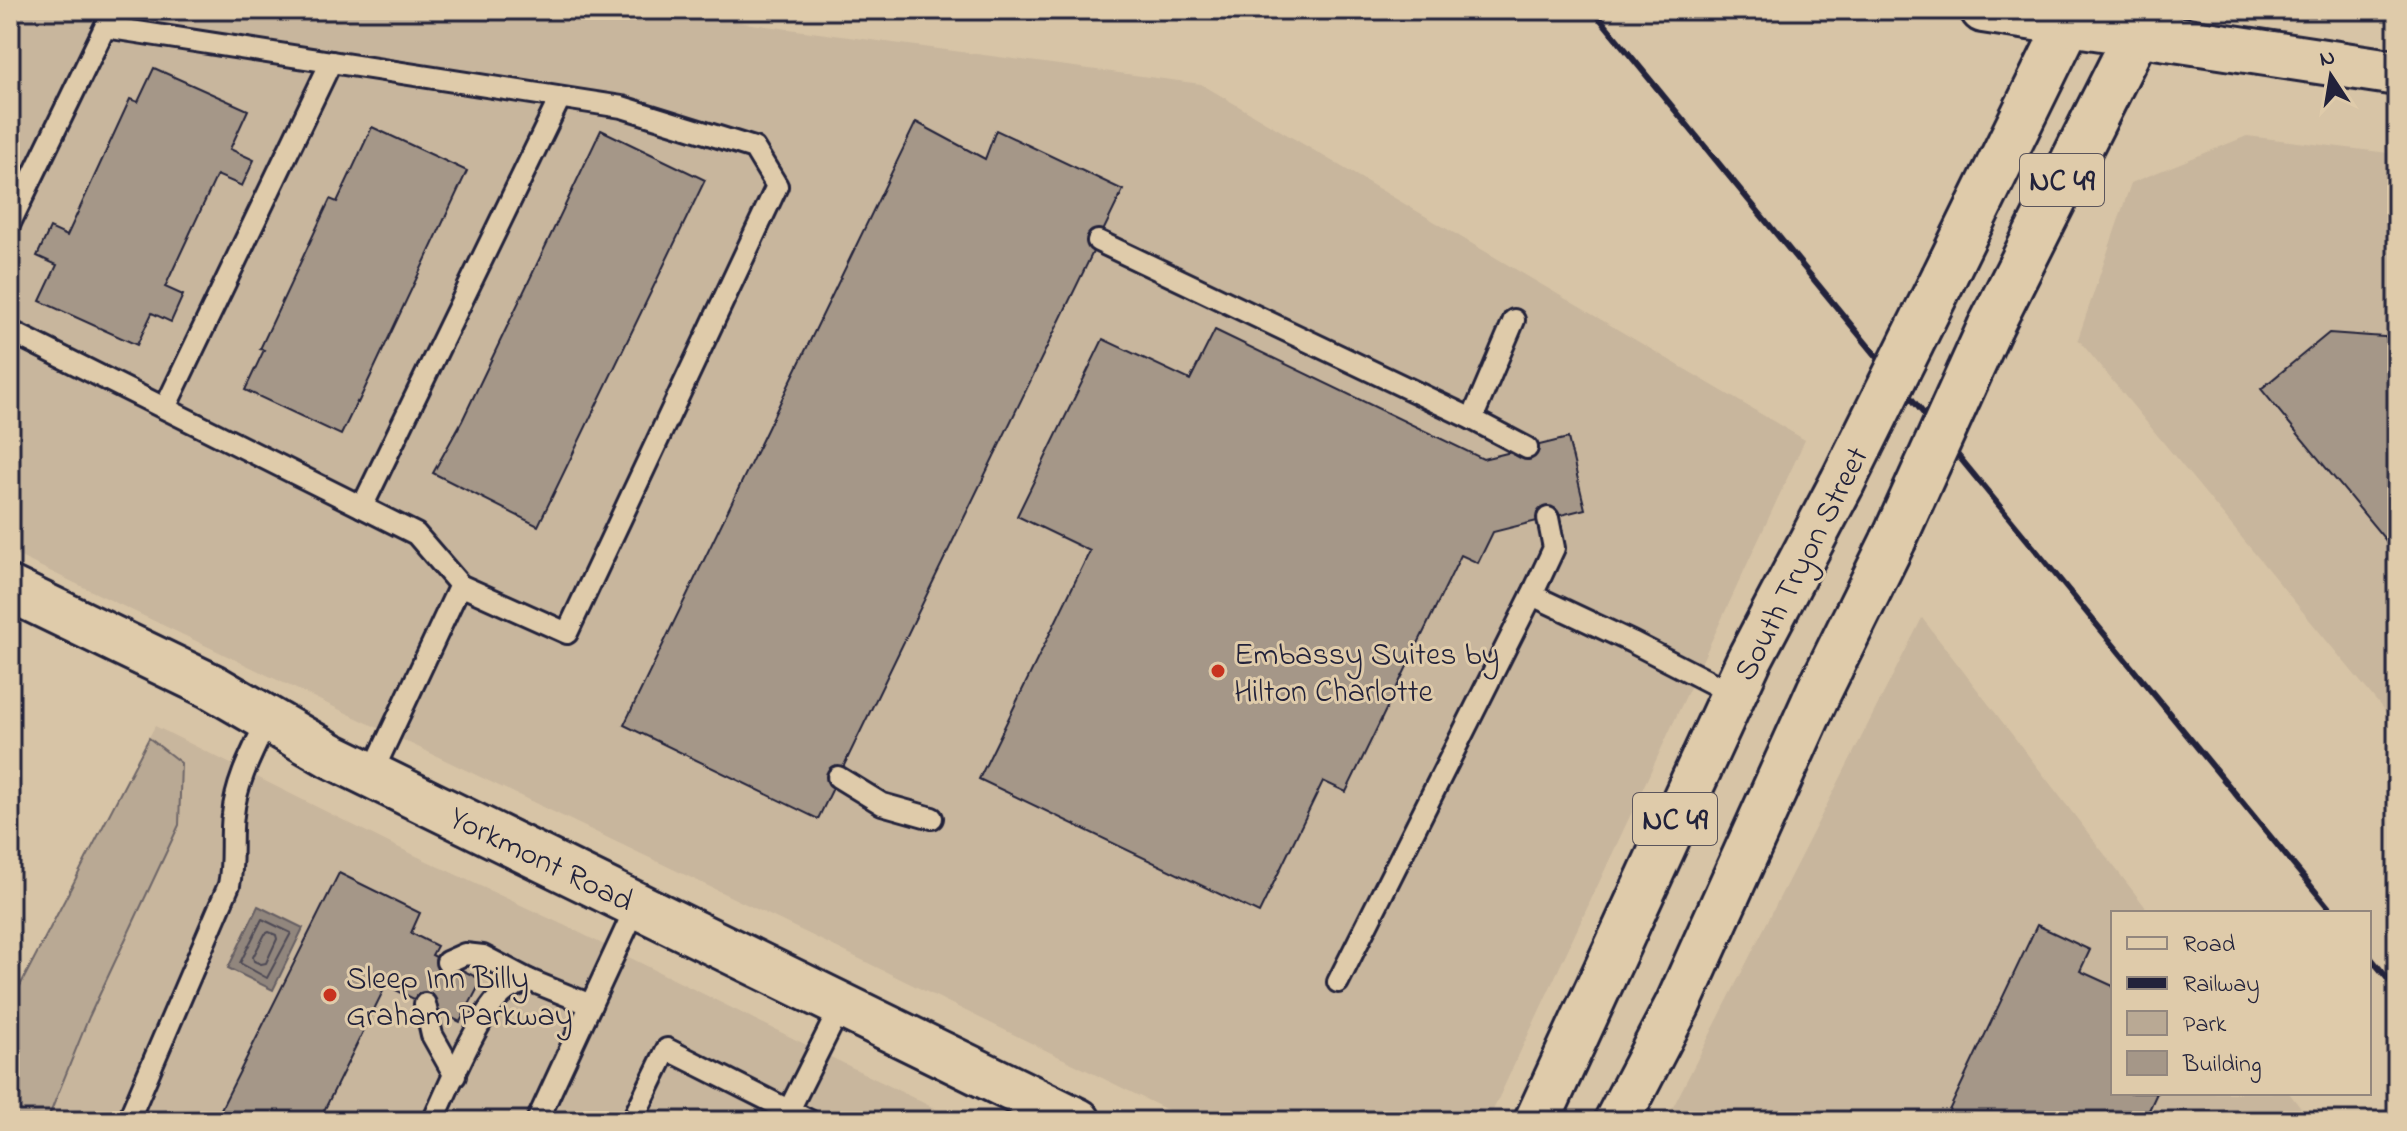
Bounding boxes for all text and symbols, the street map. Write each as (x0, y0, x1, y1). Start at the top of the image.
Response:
north arrow (2291, 36, 2371, 116)
text: N (2317, 42, 2338, 77)
road number: NC 49 (2020, 154, 2104, 206)
street label: South Tryon Street (1724, 439, 1883, 690)
place label: Embassy Suites by Hilton Charlotte (1234, 633, 1499, 717)
marker: Embassy Suites by Hilton Charlotte (1209, 662, 1227, 680)
road number: NC 49 (1633, 793, 1717, 845)
street label: Yorkmont Road (440, 796, 641, 926)
legend (2111, 911, 2371, 1095)
text: Road (2183, 928, 2236, 963)
place label: Sleep Inn Billy Graham Parkway (346, 957, 572, 1041)
text: Railway (2183, 968, 2260, 1004)
marker: Sleep Inn Billy Graham Parkway (321, 986, 339, 1004)
text: Park (2183, 1008, 2227, 1043)
text: Building (2182, 1048, 2262, 1083)

